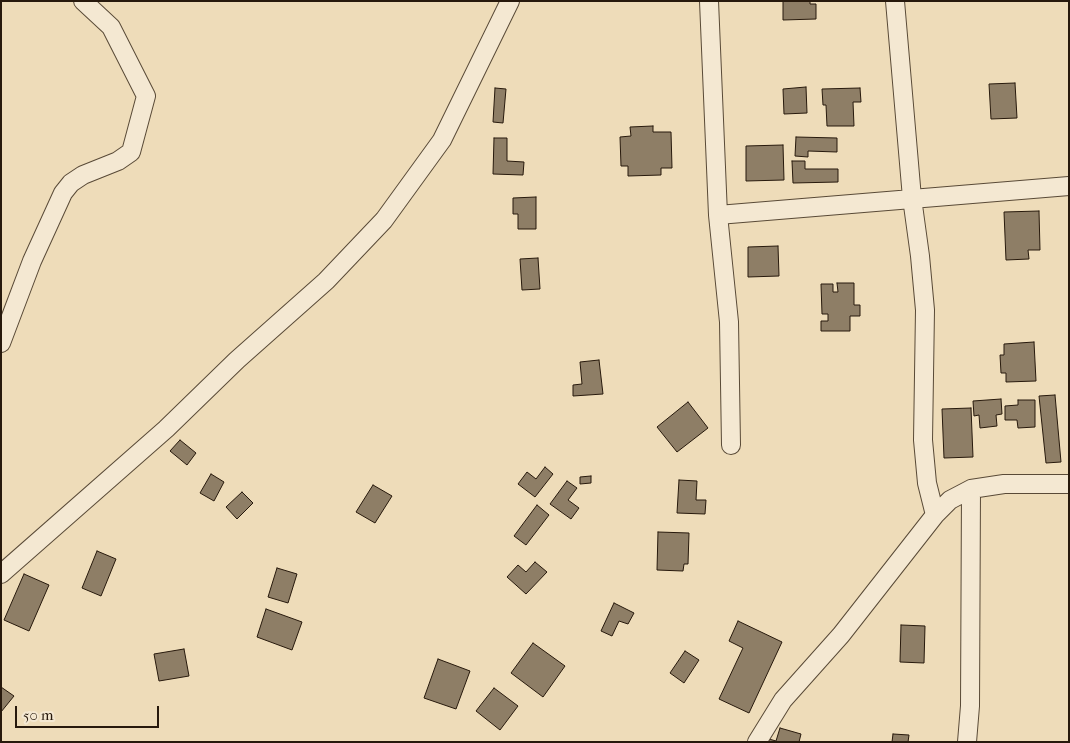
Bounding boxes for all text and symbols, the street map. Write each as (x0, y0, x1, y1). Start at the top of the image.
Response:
scale bar (18, 696, 161, 728)
text: 50 m (23, 706, 53, 724)

